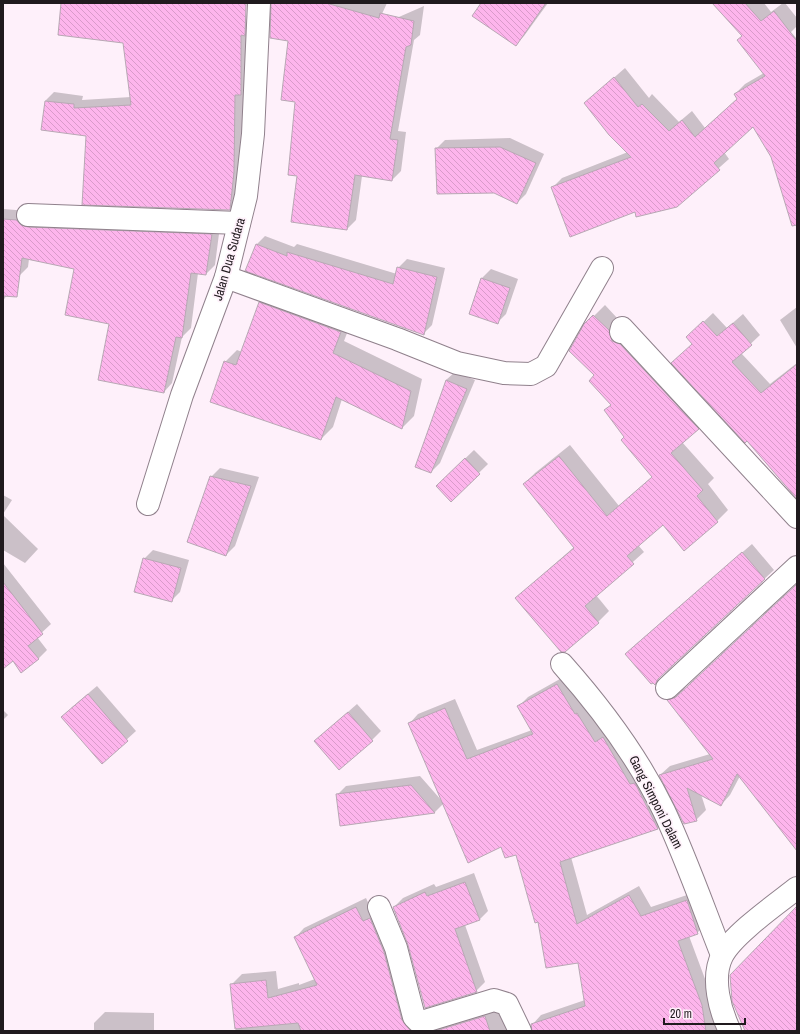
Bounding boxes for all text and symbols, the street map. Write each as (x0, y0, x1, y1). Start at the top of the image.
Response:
street label: Jalan Dua Sudara (209, 216, 249, 302)
street label: Gang Simponi Dalam (625, 752, 687, 852)
scale bar (664, 1000, 745, 1026)
text: 20 m (670, 1006, 692, 1022)

